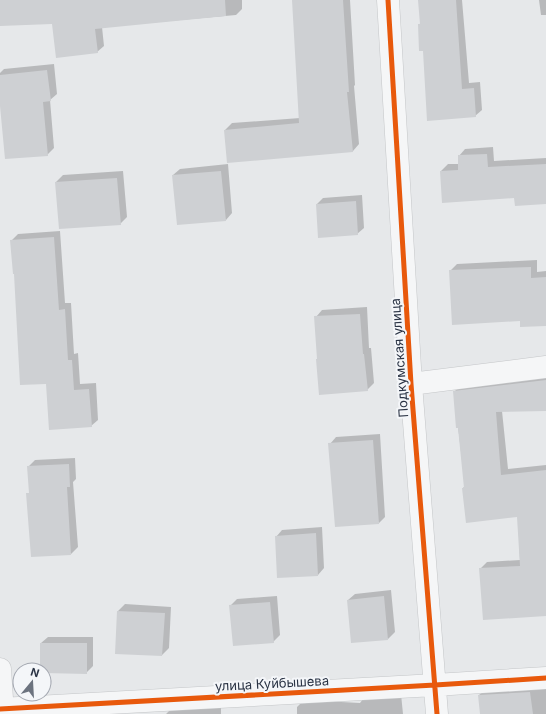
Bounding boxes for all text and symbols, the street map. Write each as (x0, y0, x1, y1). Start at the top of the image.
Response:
street label: Подкумская улица (387, 298, 411, 418)
north arrow (12, 662, 52, 702)
text: N (29, 665, 41, 680)
street label: улица Куйбышева (215, 672, 329, 694)

